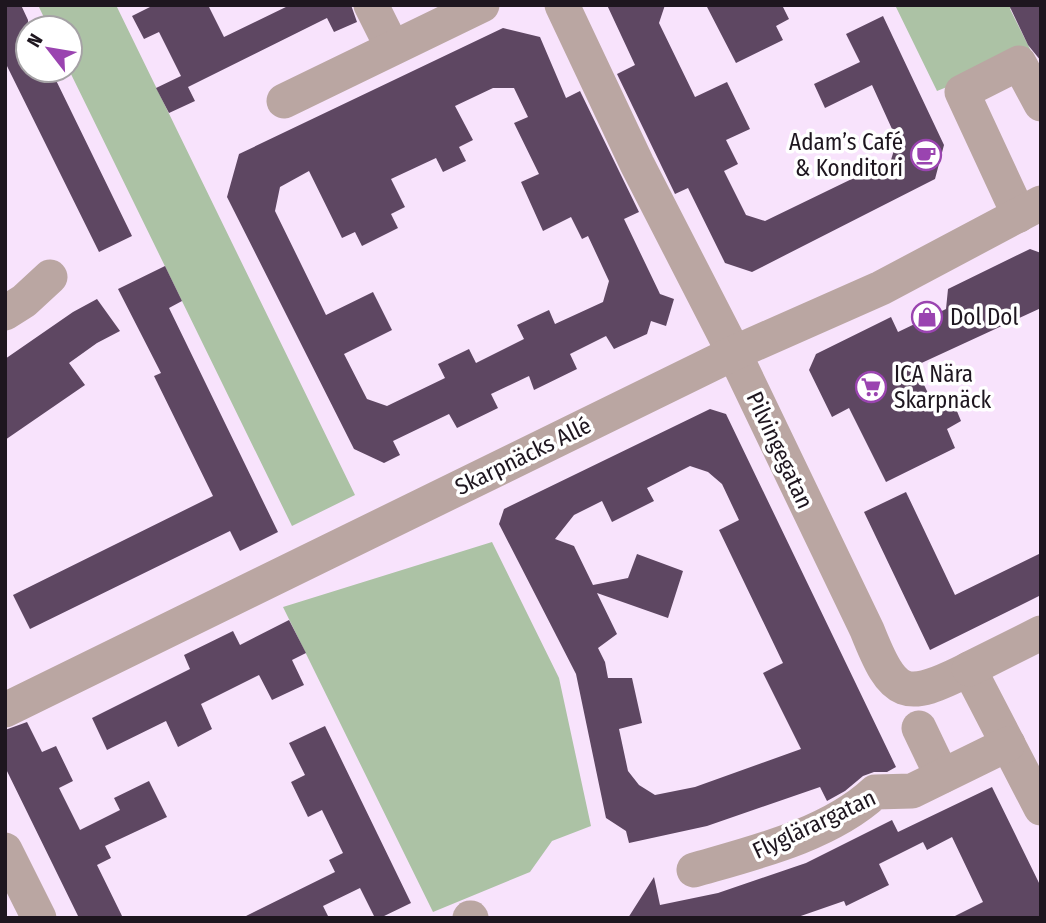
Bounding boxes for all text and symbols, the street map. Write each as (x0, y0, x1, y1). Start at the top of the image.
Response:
north arrow (14, 14, 84, 84)
text: N (22, 30, 48, 51)
place label: Adam’s Café & Konditori (789, 128, 903, 182)
cafe icon: Adam’s Café & Konditori (909, 138, 943, 172)
shop icon: Dol Dol (910, 300, 944, 334)
place label: Dol Dol (950, 303, 1018, 331)
place label: ICA Nära Skarpnäck (894, 360, 992, 414)
supermarket icon: ICA Nära Skarpnäck (854, 370, 888, 404)
street label: Pilvingegatan (741, 387, 819, 513)
street label: Skarpnäcks Allé (450, 411, 596, 501)
street label: Flyglärargatan (748, 783, 880, 865)

